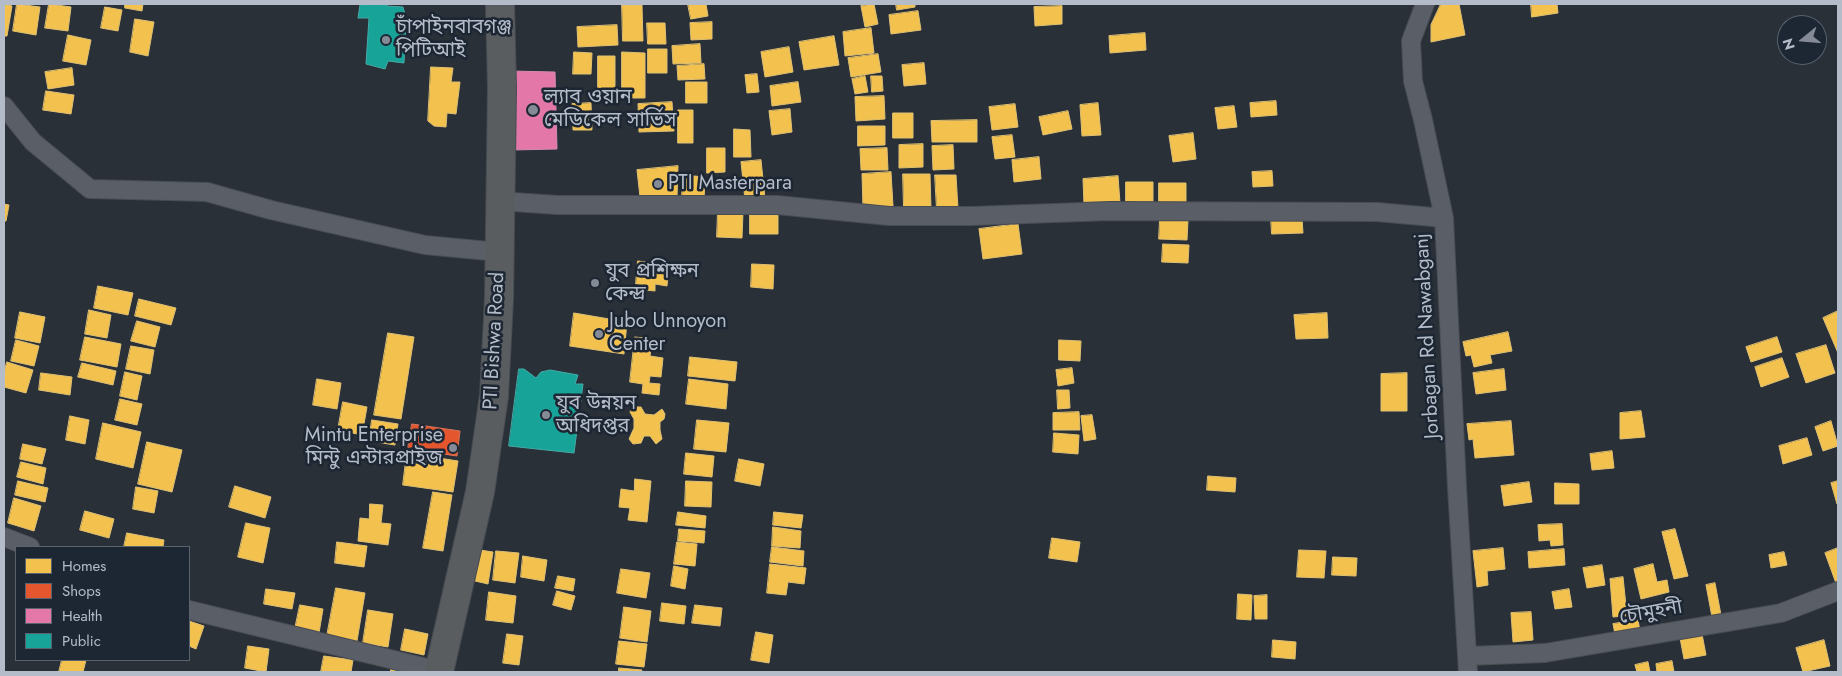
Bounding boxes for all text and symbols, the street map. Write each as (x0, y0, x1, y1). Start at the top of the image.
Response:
north arrow (1777, 15, 1827, 65)
place label: চাঁপাইনবাবগঞ্জ পিটিআই (396, 16, 512, 63)
marker: চাঁপাইনবাবগঞ্জ পিটিআই (380, 34, 392, 46)
text: N (1777, 36, 1800, 52)
place label: ল্যাব ওয়ান মেডিকেল সার্ভিস (544, 86, 677, 133)
marker: ল্যাব ওয়ান মেডিকেল সার্ভিস (526, 103, 540, 117)
place label: PTI Masterpara (668, 172, 792, 196)
marker: PTI Masterpara (652, 178, 664, 190)
street label: Jorbagan Rd Nawabganj (1411, 233, 1445, 439)
place label: যুব প্রশিক্ষন কেন্দ্র (605, 260, 699, 307)
street label: PTI Bishwa Road (479, 272, 511, 410)
marker: যুব প্রশিক্ষন কেন্দ্র (589, 277, 601, 289)
place label: Jubo Unnoyon Center (609, 310, 727, 357)
marker: Jubo Unnoyon Center (593, 328, 605, 340)
place label: যুব উন্নয়ন অধিদপ্তর (556, 392, 636, 439)
marker: যুব উন্নয়ন অধিদপ্তর (540, 409, 552, 421)
place label: Mintu Enterprise মিন্টু এন্টারপ্রাইজ (305, 424, 443, 471)
marker: Mintu Enterprise মিন্টু এন্টারপ্রাইজ (447, 442, 459, 454)
legend (15, 546, 190, 661)
text: Homes (62, 555, 106, 577)
text: Shops (62, 580, 101, 602)
street label: চৌমুহনী (1618, 596, 1684, 630)
text: Health (62, 605, 103, 627)
text: Public (62, 630, 101, 652)

